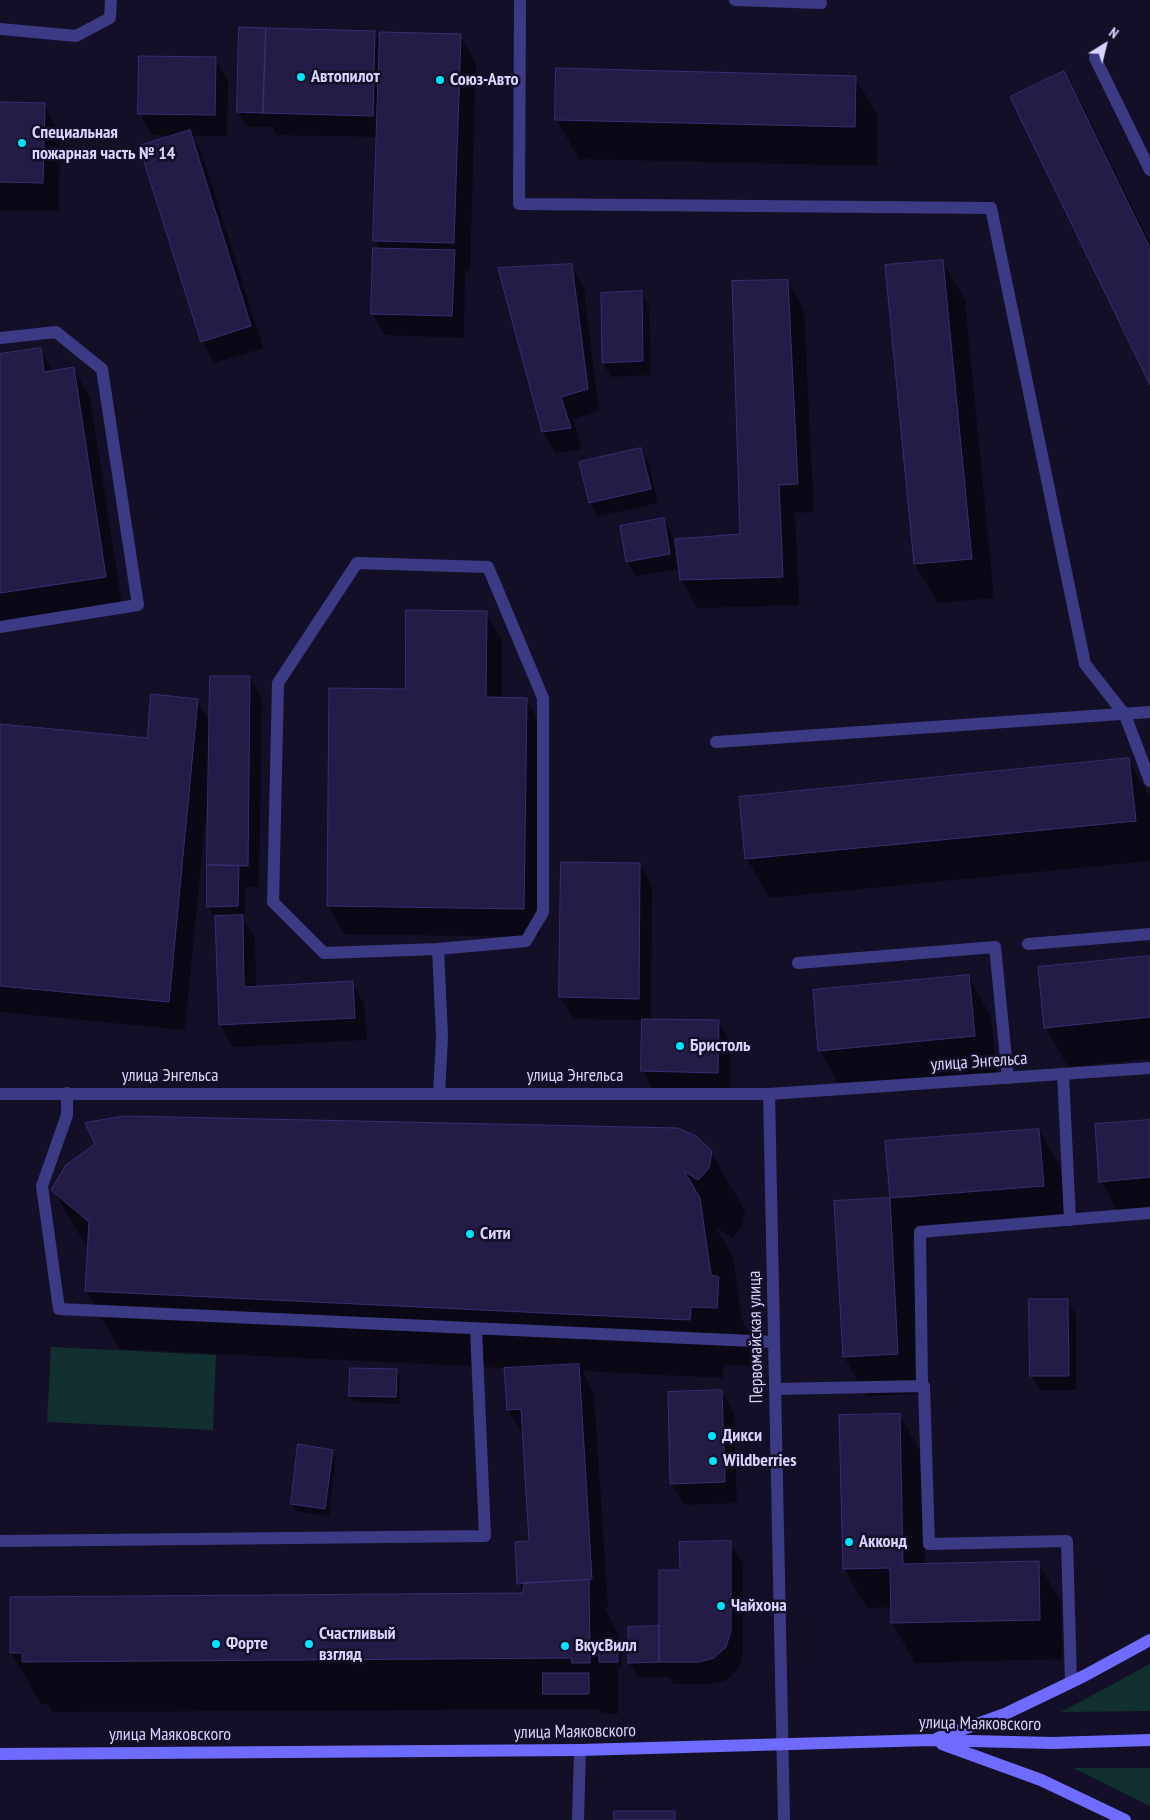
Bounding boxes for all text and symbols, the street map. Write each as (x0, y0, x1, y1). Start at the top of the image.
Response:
north arrow (1080, 20, 1130, 70)
text: N (1105, 23, 1122, 42)
place label: Автопилот (311, 66, 380, 88)
place label: Союз-Авто (450, 69, 519, 91)
marker: Автопилот (295, 71, 307, 83)
marker: Союз-Авто (434, 74, 446, 86)
place label: Специальная пожарная часть № 14 (32, 122, 175, 164)
marker: Специальная пожарная часть № 14 (16, 137, 28, 149)
place label: Бристоль (690, 1035, 750, 1057)
marker: Бристоль (674, 1040, 686, 1052)
street label: улица Энгельса (930, 1048, 1028, 1076)
street label: улица Энгельса (122, 1065, 218, 1087)
street label: улица Энгельса (527, 1065, 623, 1087)
place label: Сити (480, 1223, 511, 1245)
marker: Сити (464, 1228, 476, 1240)
street label: Первомайская улица (744, 1271, 768, 1403)
place label: Дикси (722, 1425, 762, 1447)
marker: Дикси (706, 1430, 718, 1442)
place label: Wildberries (723, 1450, 797, 1472)
marker: Wildberries (707, 1455, 719, 1467)
place label: Акконд (859, 1531, 907, 1553)
marker: Акконд (843, 1536, 855, 1548)
place label: Чайхона (731, 1595, 787, 1617)
marker: Чайхона (715, 1600, 727, 1612)
place label: Счастливый взгляд (319, 1623, 396, 1666)
place label: Форте (226, 1633, 268, 1655)
place label: ВкусВилл (575, 1635, 637, 1657)
marker: Форте (210, 1638, 222, 1650)
marker: Счастливый взгляд (303, 1638, 315, 1650)
marker: ВкусВилл (559, 1640, 571, 1652)
street label: улица Маяковского (919, 1712, 1041, 1736)
street label: улица Маяковского (514, 1720, 636, 1744)
street label: улица Маяковского (109, 1724, 231, 1746)

